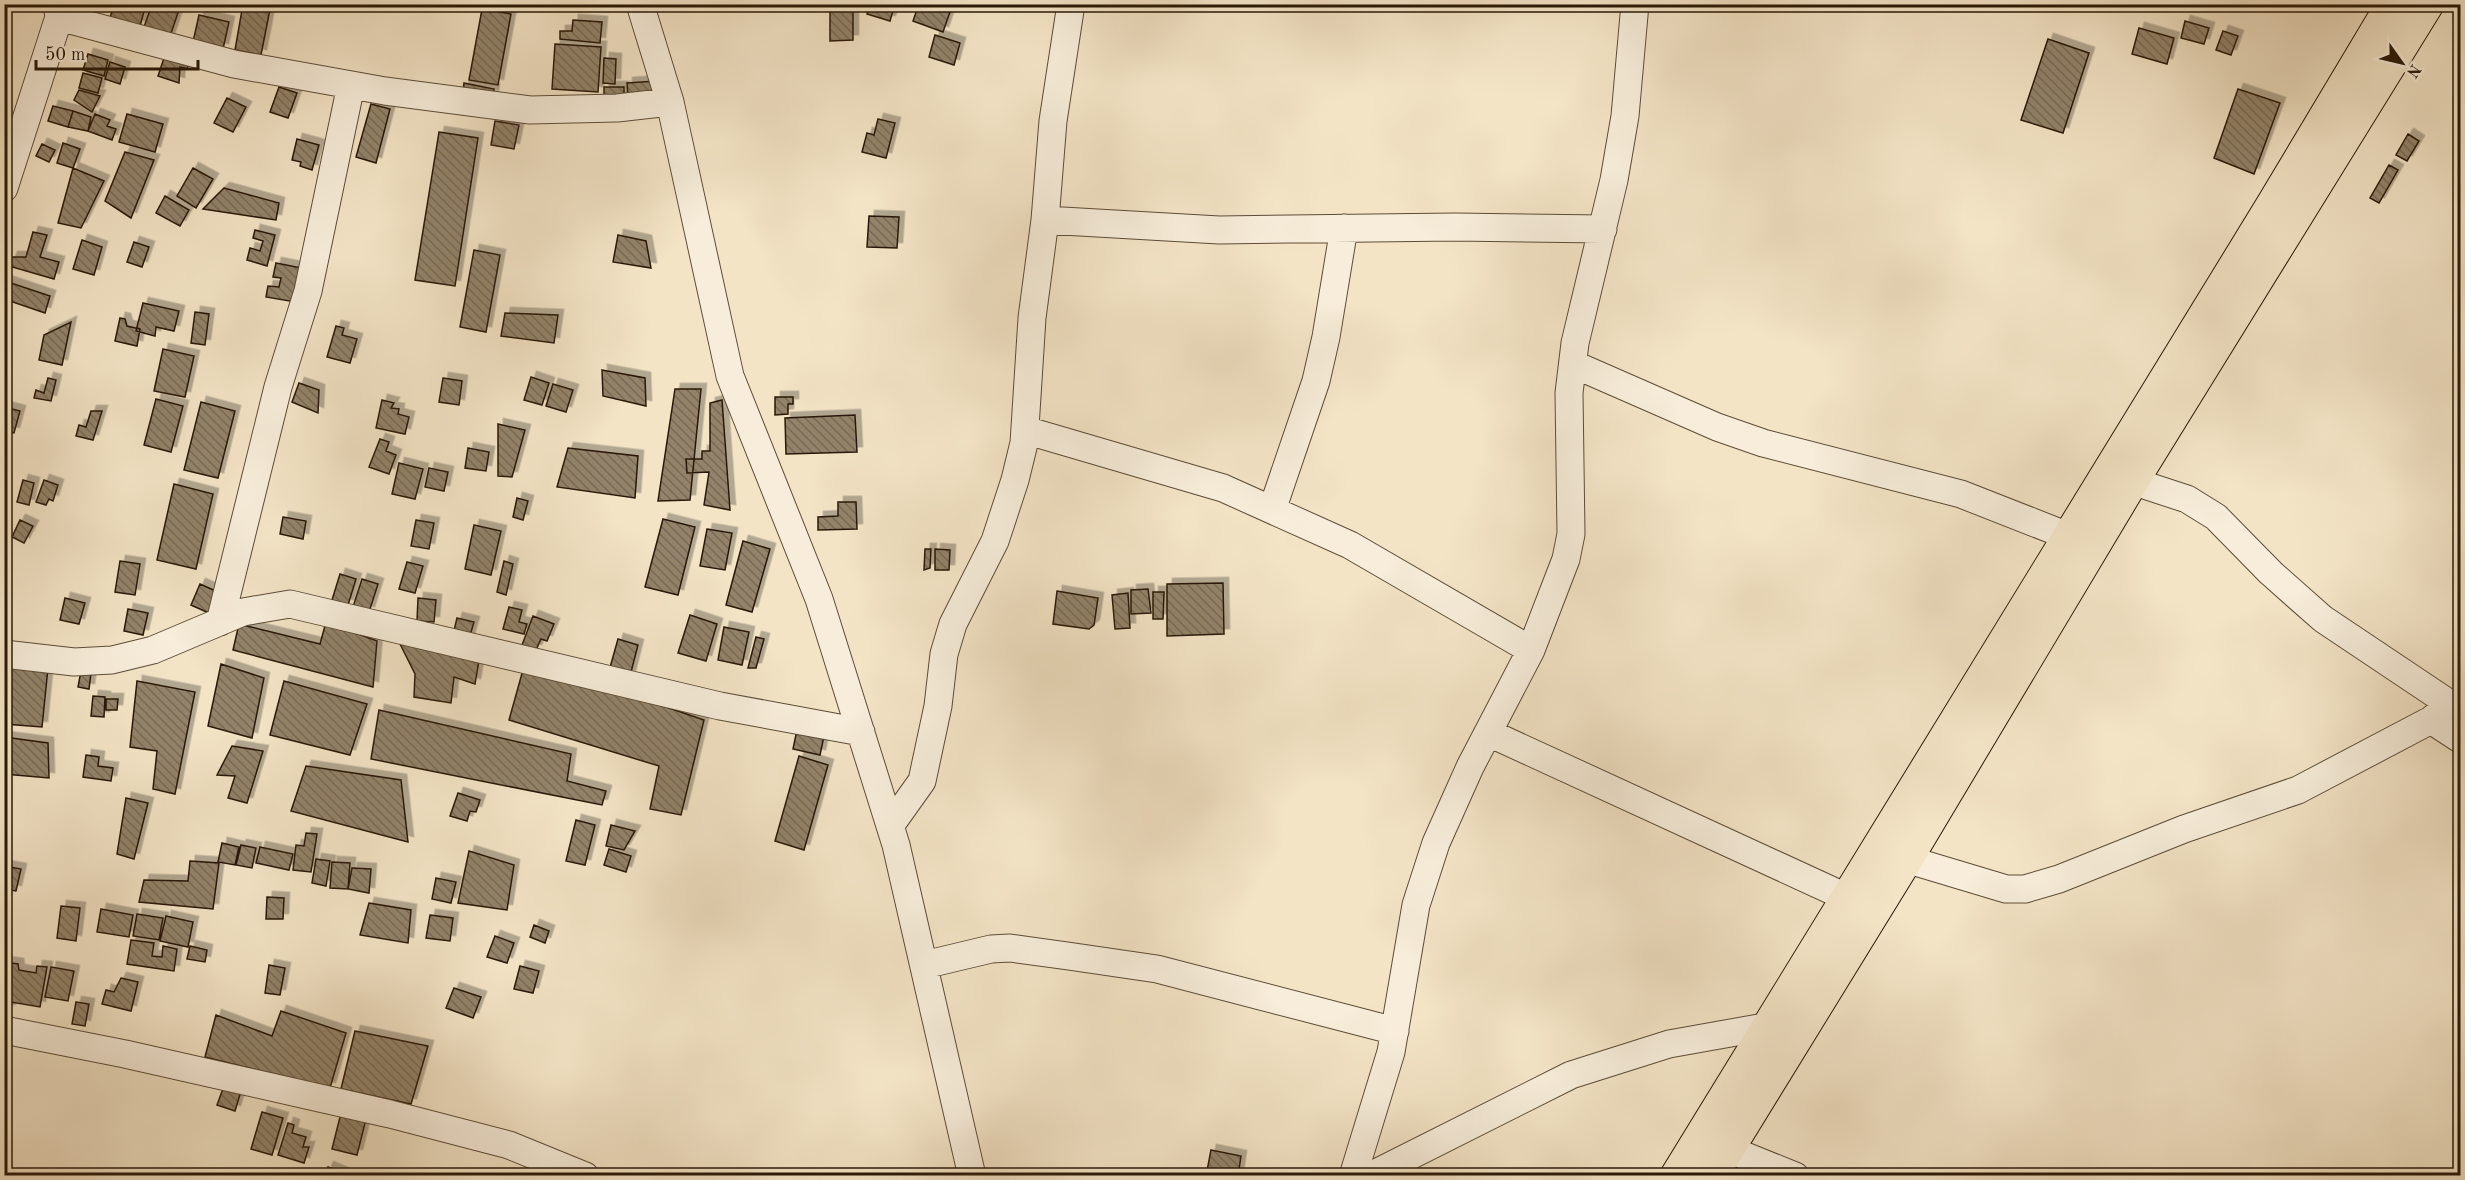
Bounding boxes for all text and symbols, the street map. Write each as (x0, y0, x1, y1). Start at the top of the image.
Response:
scale bar (36, 33, 198, 71)
north arrow (2372, 33, 2432, 93)
text: 50 m (45, 46, 85, 64)
text: N (2402, 61, 2423, 80)

